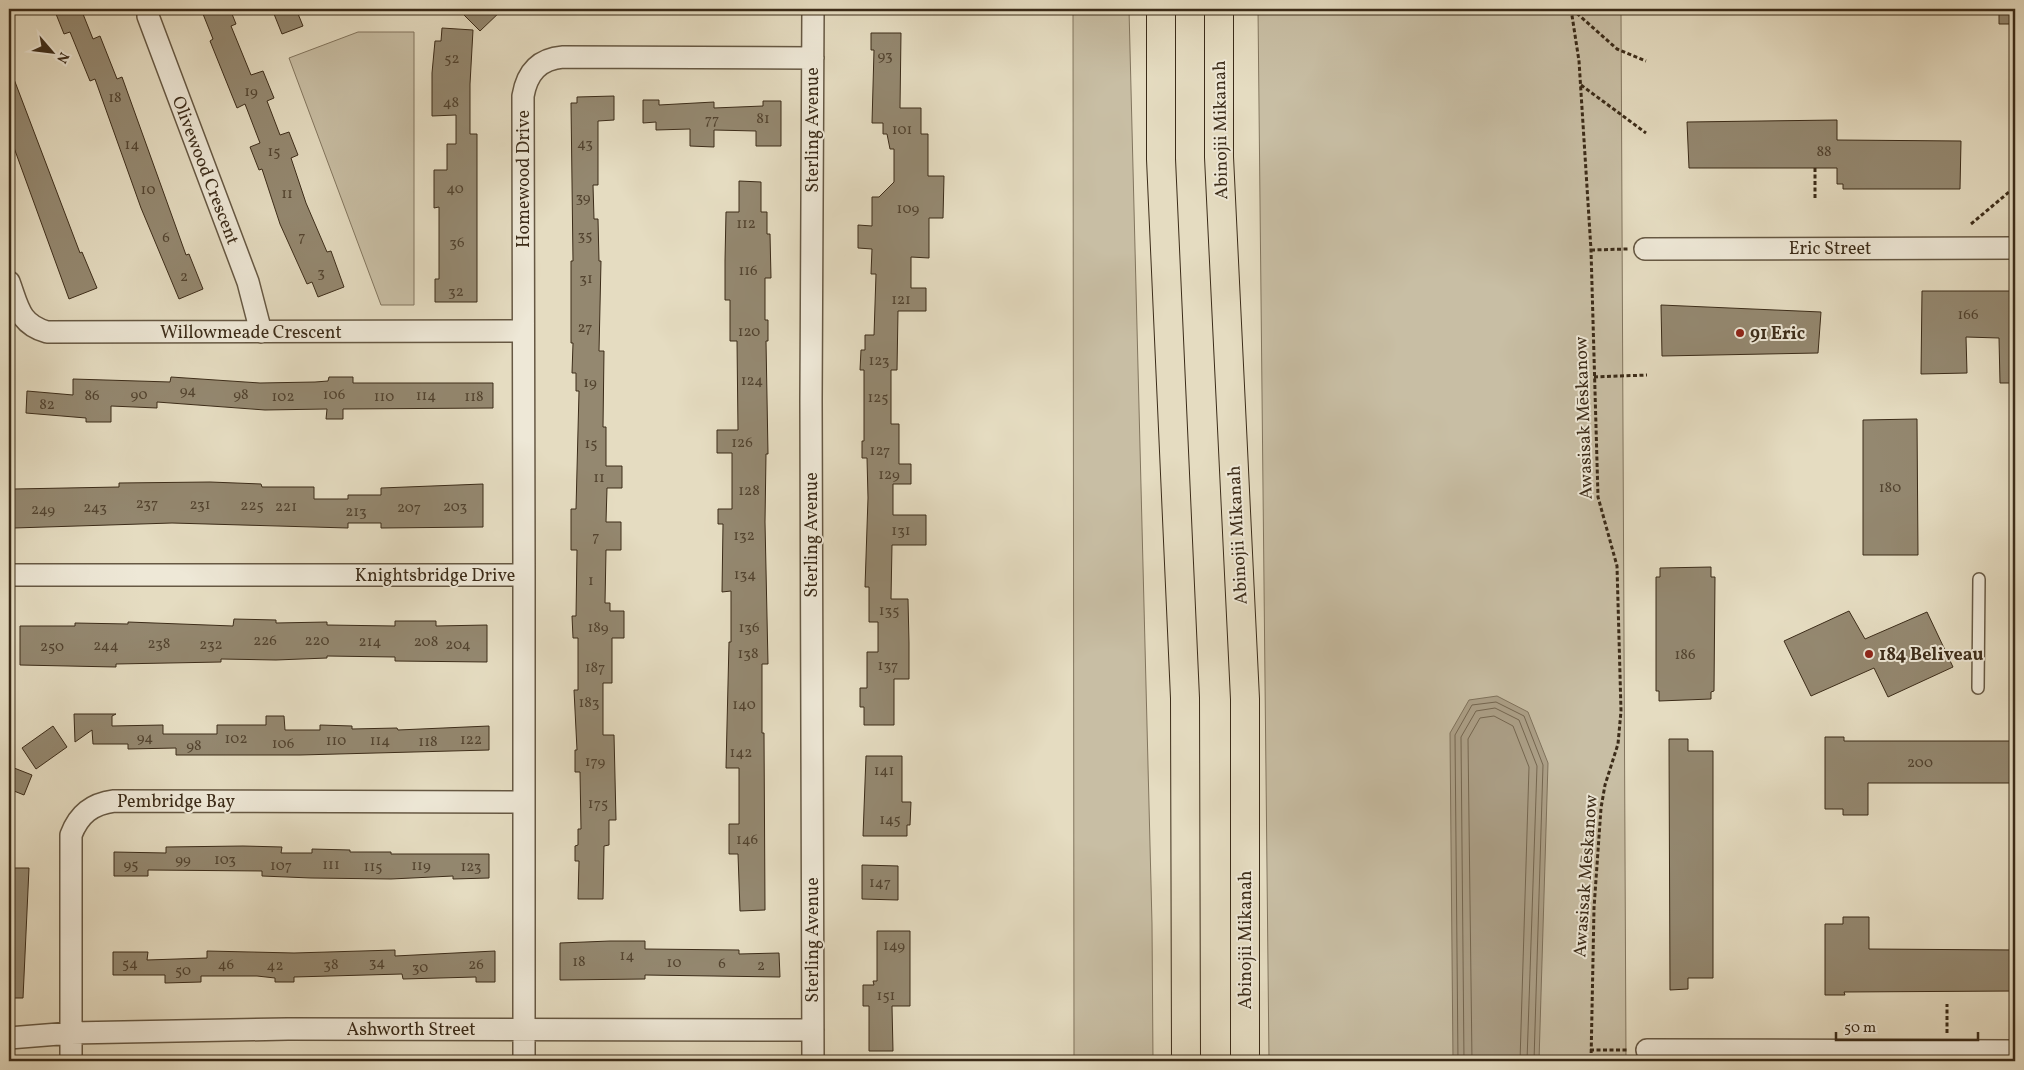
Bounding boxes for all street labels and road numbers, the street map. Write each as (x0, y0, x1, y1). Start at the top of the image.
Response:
street label: Abinojii Mikanah (1208, 60, 1235, 200)
street label: Sterling Avenue (801, 67, 826, 193)
street label: Olivewood Crescent (165, 93, 244, 249)
street label: Homewood Drive (512, 110, 537, 248)
street label: Eric Street (1789, 237, 1871, 262)
street label: Willowmeade Crescent (160, 321, 342, 346)
street label: Awasisak Mēskanow (1569, 336, 1600, 500)
street label: Abinojii Mikanah (1222, 465, 1255, 605)
street label: Sterling Avenue (800, 472, 825, 598)
street label: Knightsbridge Drive (355, 564, 515, 589)
street label: Pembridge Bay (117, 790, 235, 815)
street label: Awasisak Mēskanow (1568, 794, 1605, 958)
street label: Abinojii Mikanah (1234, 870, 1259, 1010)
street label: Sterling Avenue (801, 877, 826, 1003)
street label: Ashworth Street (346, 1018, 476, 1043)

